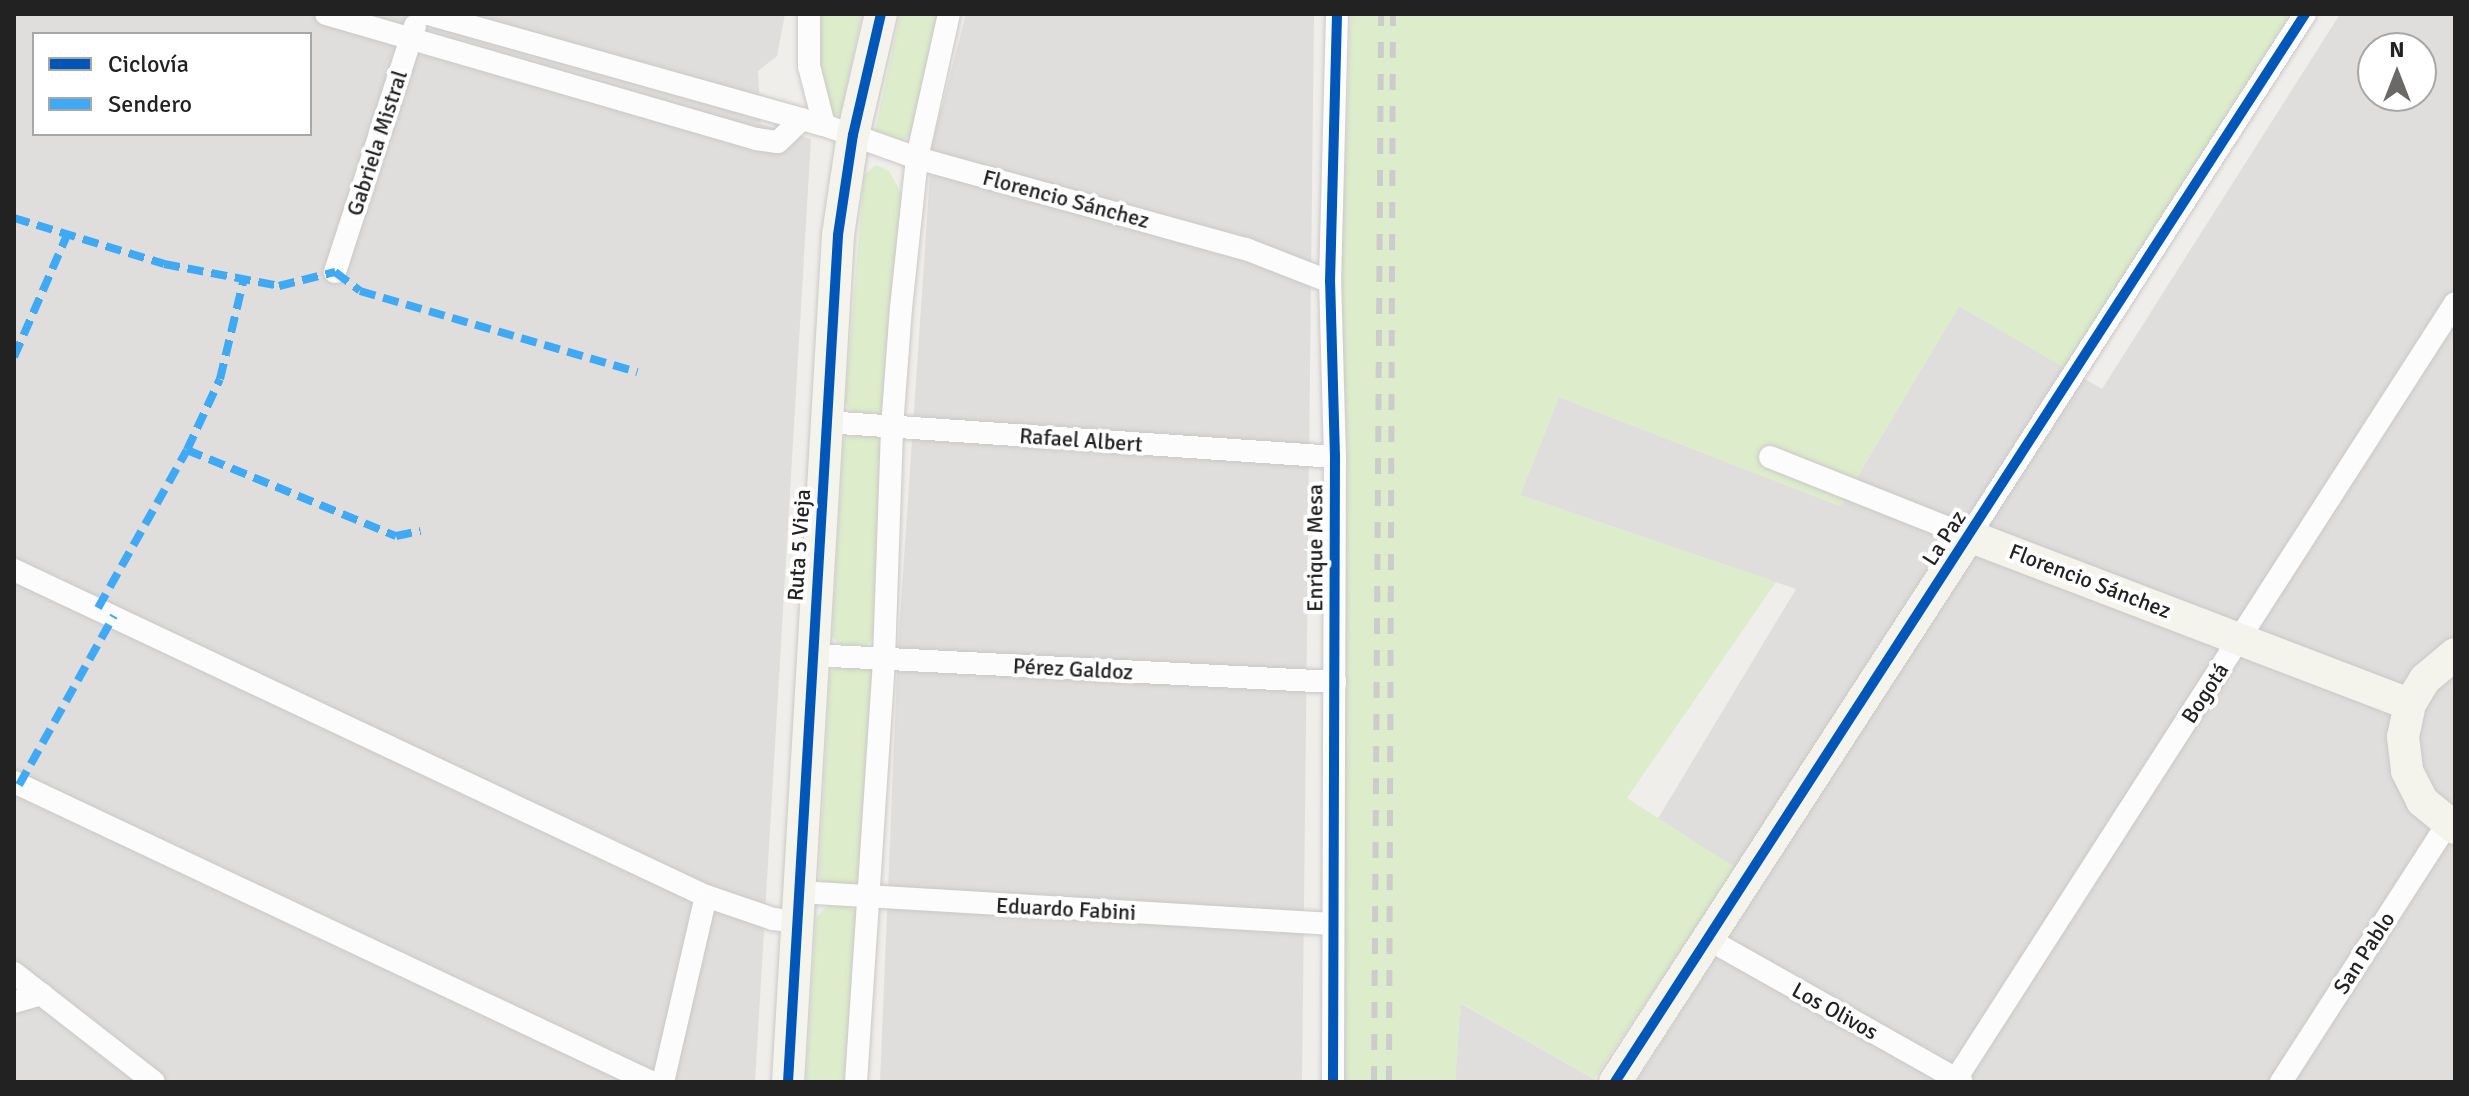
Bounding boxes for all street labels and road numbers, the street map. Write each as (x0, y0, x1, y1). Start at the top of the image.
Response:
street label: Gabriela Mistral (341, 67, 413, 219)
street label: Florencio Sánchez (980, 164, 1152, 234)
street label: Rafael Albert (1018, 423, 1144, 457)
street label: Enrique Mesa (1302, 484, 1328, 612)
street label: Ruta 5 Vieja (782, 488, 816, 602)
street label: La Paz (1917, 506, 1971, 570)
street label: Florencio Sánchez (2005, 538, 2175, 624)
street label: Pérez Galdoz (1012, 653, 1134, 685)
street label: Bogotá (2176, 658, 2234, 728)
street label: Eduardo Fabini (995, 892, 1137, 926)
street label: San Pablo (2328, 907, 2400, 999)
street label: Los Olivos (1787, 977, 1883, 1045)

